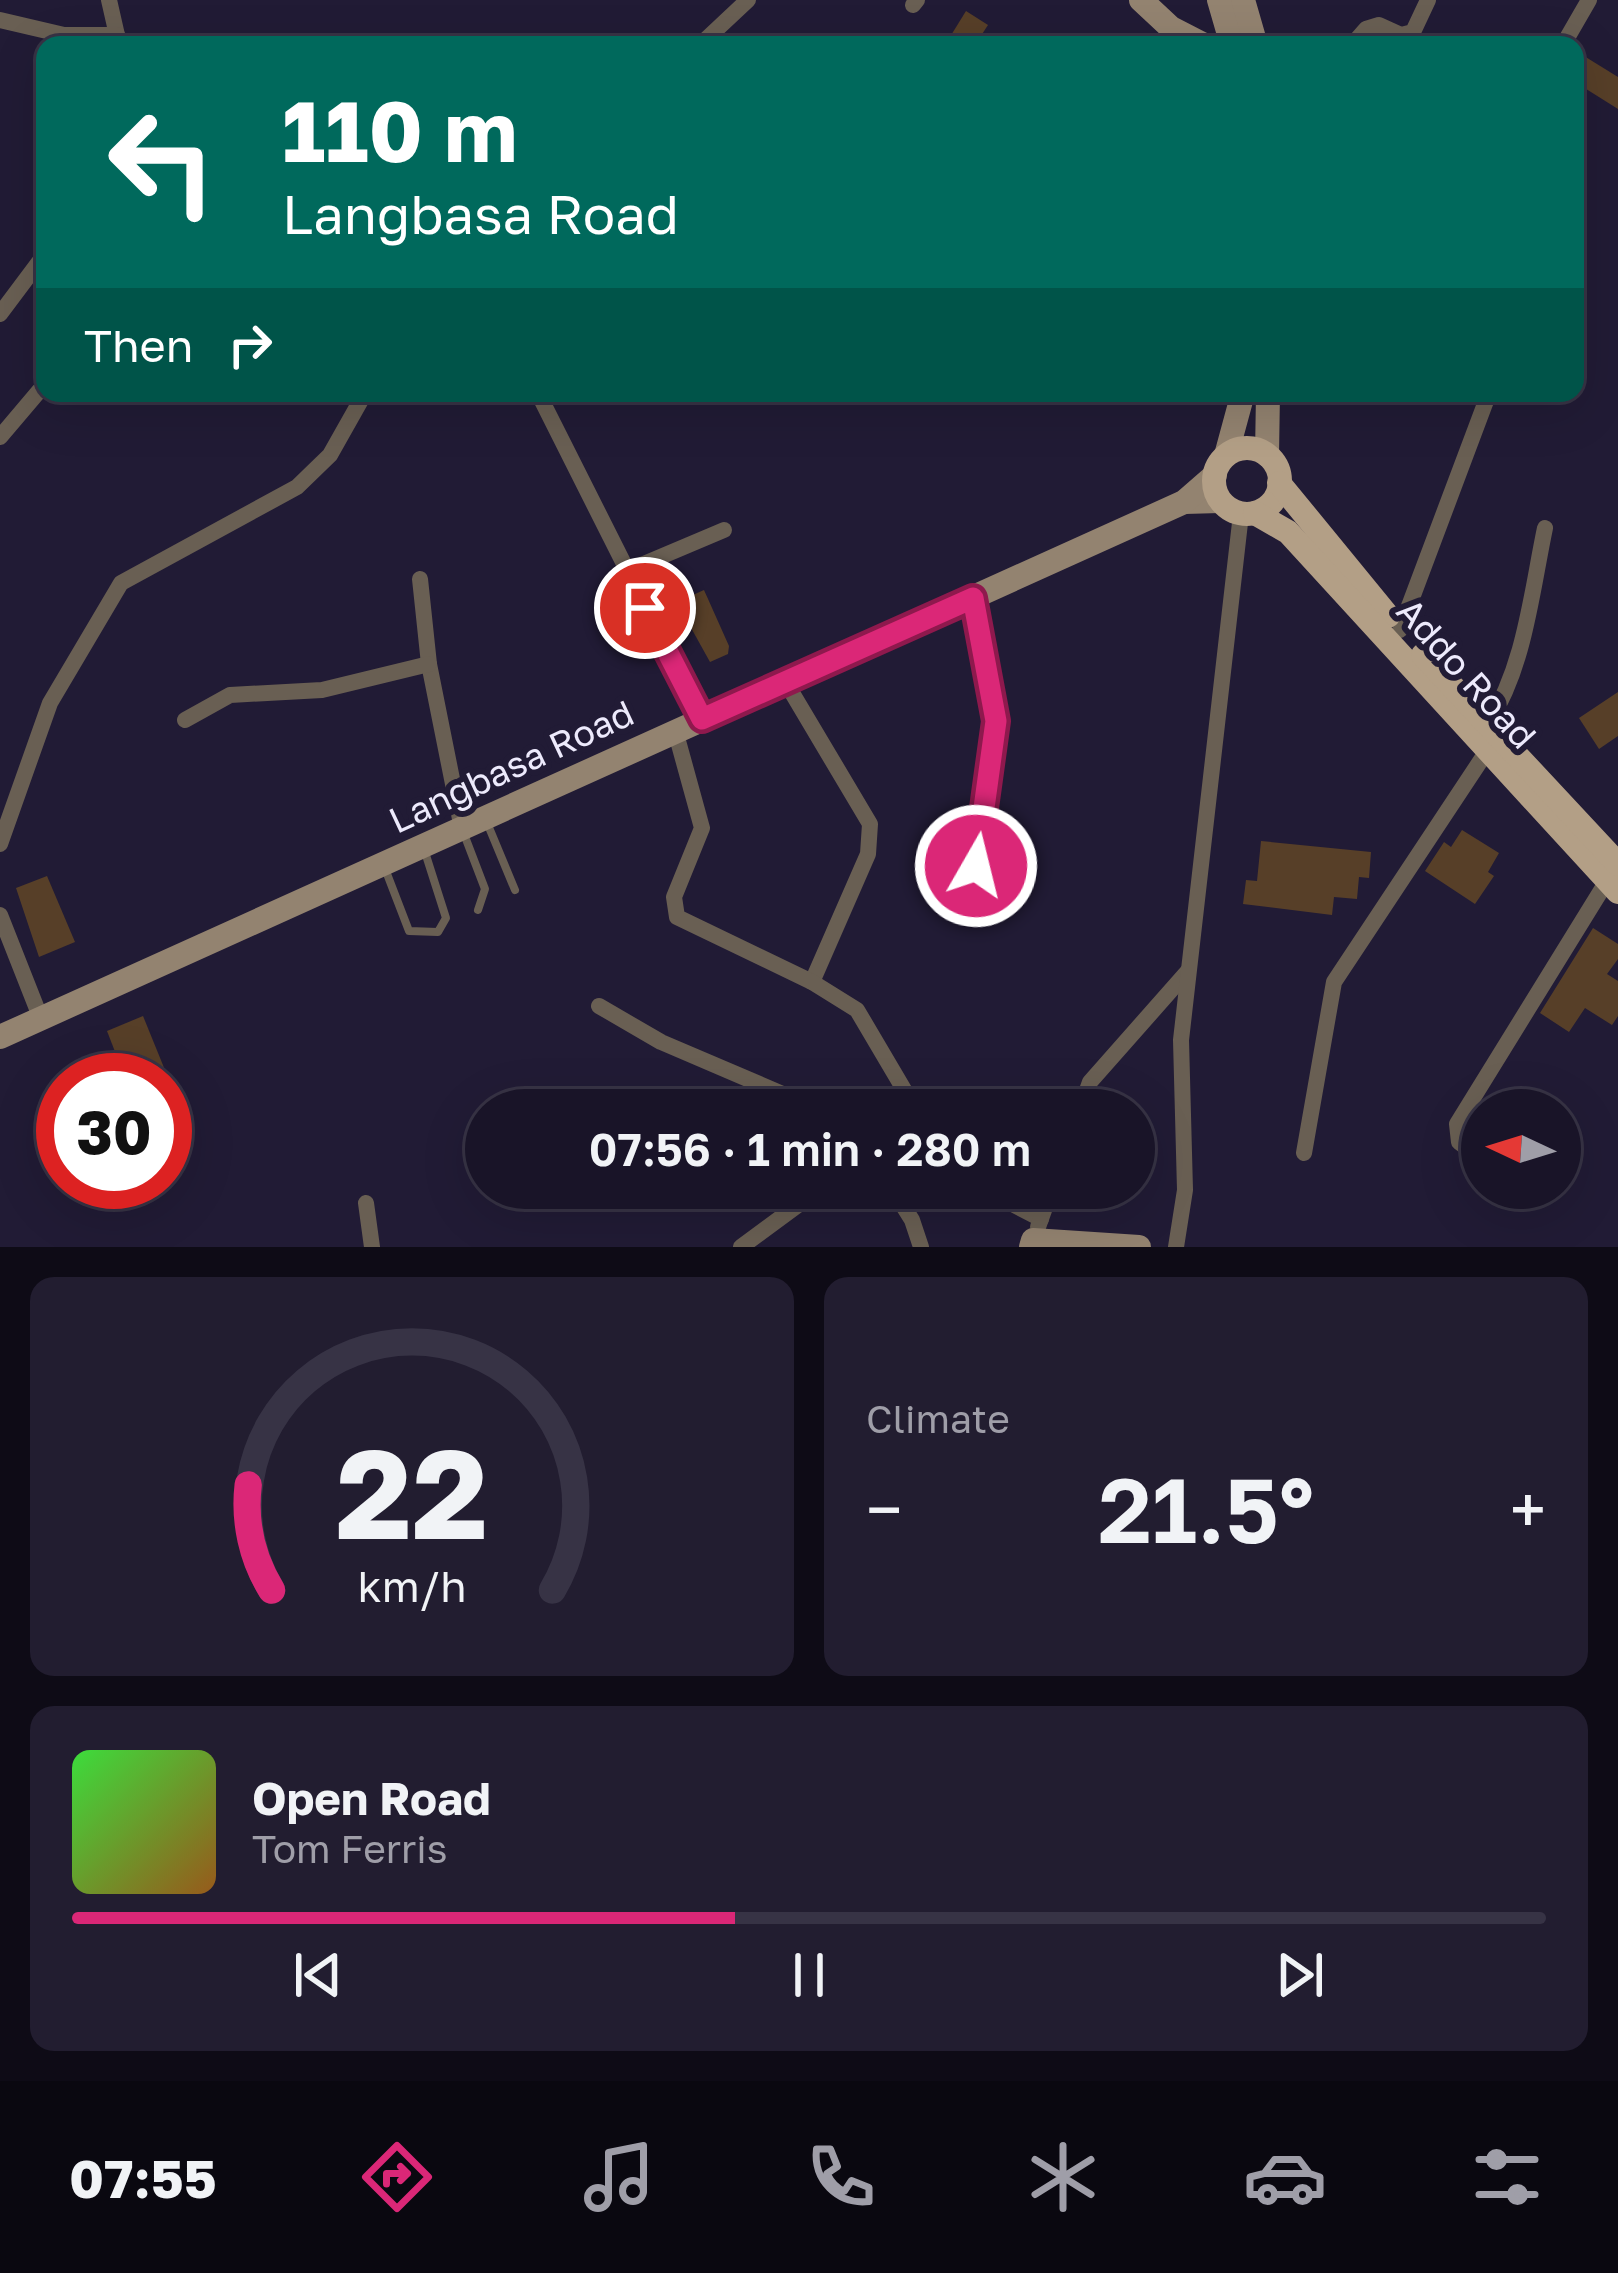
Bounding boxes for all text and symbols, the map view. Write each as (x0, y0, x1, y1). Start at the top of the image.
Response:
text: 110 m (282, 80, 518, 180)
icon: left (84, 84, 240, 240)
text: Langbasa Road (282, 181, 679, 246)
icon: right (217, 312, 283, 378)
text: Then (84, 318, 193, 372)
pin (594, 557, 696, 659)
icon: arrive (612, 575, 678, 641)
street label: Addo Road (1389, 589, 1545, 757)
street label: Langbasa Road (382, 691, 640, 841)
position arrow (913, 803, 1039, 929)
speed limit sign: 30 (36, 1053, 192, 1209)
north arrow (1461, 1089, 1581, 1209)
map controls (1461, 1089, 1581, 1209)
text: 07:56 · 1 min · 280 m (589, 1122, 1031, 1176)
text: Climate (866, 1395, 1010, 1442)
text: 22 (336, 1417, 488, 1566)
text: 21.5° (1098, 1455, 1314, 1563)
text: − (866, 1469, 902, 1549)
text: + (1510, 1469, 1546, 1549)
text: km/h (357, 1559, 467, 1610)
text: Open Road (252, 1771, 491, 1825)
text: Tom Ferris (252, 1825, 447, 1872)
icon: previous (285, 1942, 351, 2008)
icon: pause (776, 1942, 842, 2008)
icon: next (1267, 1942, 1333, 2008)
icon: directions (355, 2135, 439, 2219)
icon: music (577, 2135, 661, 2219)
icon: phone (799, 2135, 883, 2219)
icon: climate (1021, 2135, 1105, 2219)
icon: car (1243, 2135, 1327, 2219)
icon: filters (1465, 2135, 1549, 2219)
text: 07:55 (69, 2145, 217, 2210)

